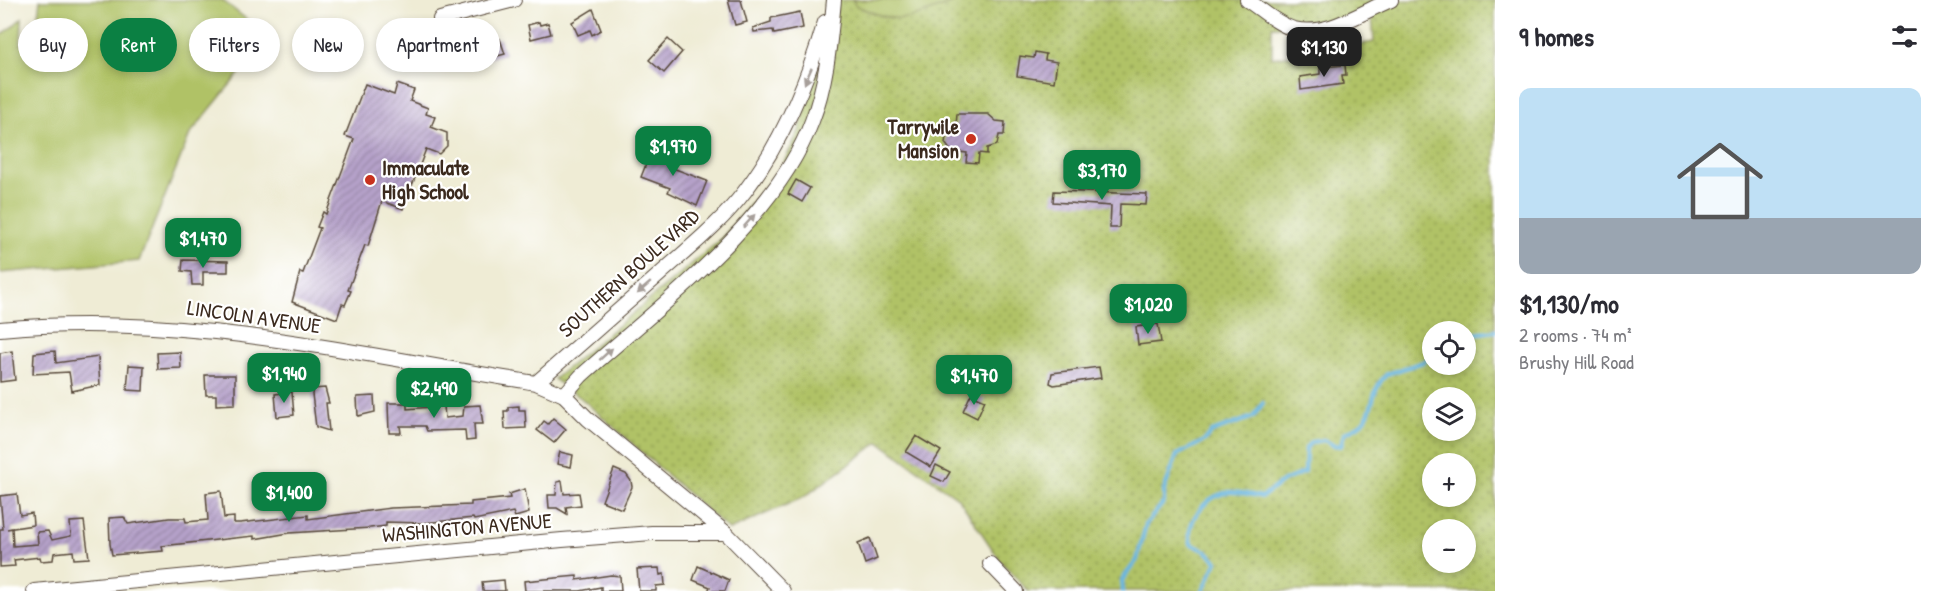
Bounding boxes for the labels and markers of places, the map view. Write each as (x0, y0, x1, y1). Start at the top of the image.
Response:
pin: $1,130 (1275, 27, 1373, 78)
place label: Tarrywile Mansion (887, 112, 960, 165)
pin: $1,970 (624, 126, 722, 177)
marker: Tarrywile Mansion (964, 132, 978, 146)
pin: $3,170 (1053, 150, 1151, 201)
place label: Immaculate High School (382, 153, 470, 207)
marker: Immaculate High School (363, 173, 377, 187)
pin: $1,470 (154, 218, 252, 269)
pin: $1,020 (1099, 284, 1197, 335)
pin: $1,940 (235, 353, 333, 404)
pin: $1,470 (925, 355, 1023, 406)
pin: $2,490 (385, 368, 483, 419)
pin: $1,400 (240, 472, 338, 523)

